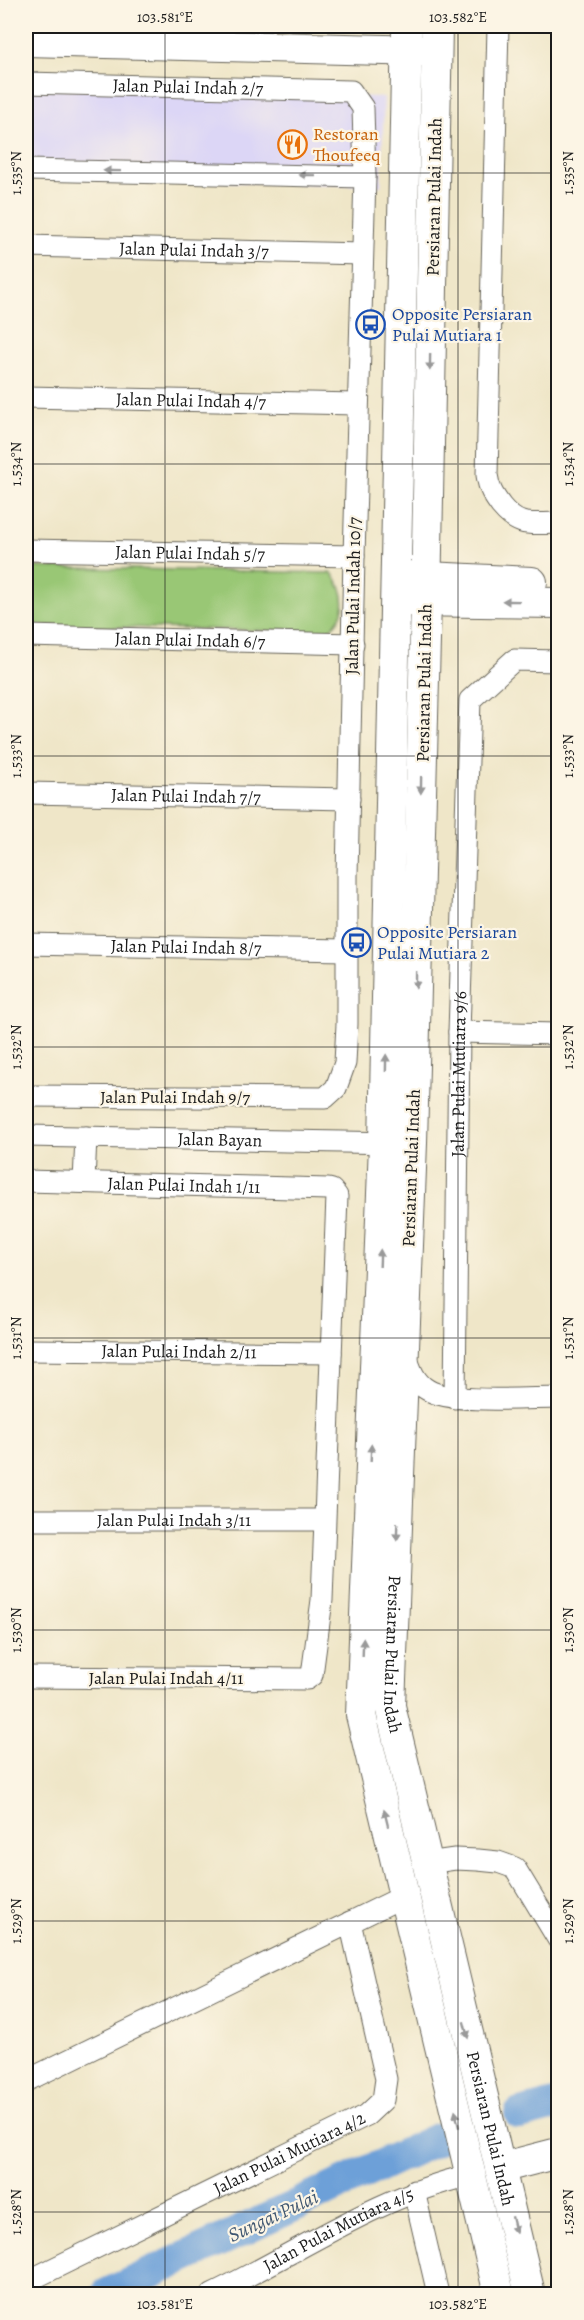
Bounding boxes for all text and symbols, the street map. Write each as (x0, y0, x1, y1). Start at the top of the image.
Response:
text: 103.581°E (137, 7, 193, 27)
text: 103.582°E (429, 7, 487, 27)
street label: Jalan Pulai Indah 2/7 (112, 73, 264, 101)
street label: Persiaran Pulai Indah (421, 117, 447, 276)
place label: Restoran Thoufeeq (313, 122, 381, 167)
restaurant icon: Restoran Thoufeeq (276, 128, 308, 160)
text: 1.535°N (6, 151, 26, 195)
text: 1.535°N (558, 151, 578, 195)
one-way arrow (102, 167, 121, 176)
one-way arrow (297, 171, 316, 180)
street label: Jalan Pulai Indah 3/7 (119, 236, 269, 264)
place label: Opposite Persiaran Pulai Mutiara 1 (392, 302, 532, 347)
bus stop icon: Opposite Persiaran Pulai Mutiara 1 (355, 308, 387, 340)
one-way arrow (425, 353, 435, 372)
street label: Jalan Pulai Indah 4/7 (116, 387, 267, 414)
text: 1.534°N (6, 442, 26, 486)
text: 1.534°N (558, 442, 578, 486)
street label: Jalan Pulai Indah 10/7 (340, 517, 366, 675)
street label: Jalan Pulai Indah 5/7 (115, 540, 266, 566)
one-way arrow (502, 597, 521, 606)
street label: Persiaran Pulai Indah (411, 603, 437, 762)
street label: Jalan Pulai Indah 6/7 (114, 626, 266, 654)
text: 1.533°N (6, 734, 26, 778)
text: 1.533°N (558, 734, 578, 778)
one-way arrow (417, 776, 426, 795)
street label: Jalan Pulai Indah 7/7 (111, 783, 261, 809)
place label: Opposite Persiaran Pulai Mutiara 2 (377, 920, 517, 965)
bus stop icon: Opposite Persiaran Pulai Mutiara 2 (340, 926, 372, 958)
street label: Jalan Pulai Indah 8/7 (110, 934, 262, 960)
one-way arrow (412, 971, 421, 990)
street label: Jalan Pulai Mutiara 9/6 (446, 990, 472, 1157)
text: 1.532°N (6, 1024, 26, 1069)
text: 1.532°N (558, 1024, 578, 1069)
one-way arrow (381, 1053, 391, 1072)
street label: Jalan Pulai Indah 9/7 (100, 1085, 250, 1109)
street label: Persiaran Pulai Indah (396, 1088, 426, 1247)
street label: Jalan Bayan (177, 1127, 263, 1152)
street label: Jalan Pulai Indah 1/11 (107, 1171, 261, 1199)
one-way arrow (375, 1248, 384, 1267)
text: 1.531°N (6, 1316, 26, 1359)
text: 1.531°N (558, 1316, 578, 1359)
street label: Jalan Pulai Indah 2/11 (101, 1339, 257, 1364)
one-way arrow (367, 1443, 376, 1462)
street label: Jalan Pulai Indah 3/11 (97, 1508, 251, 1532)
one-way arrow (392, 1523, 401, 1542)
street label: Persiaran Pulai Indah (378, 1575, 408, 1736)
text: 1.530°N (6, 1607, 26, 1653)
text: 1.530°N (558, 1607, 578, 1653)
one-way arrow (359, 1638, 368, 1657)
street label: Jalan Pulai Indah 4/11 (89, 1666, 243, 1690)
one-way arrow (381, 1809, 391, 1828)
text: 1.529°N (6, 1898, 26, 1944)
text: 1.529°N (558, 1898, 578, 1944)
one-way arrow (462, 2020, 472, 2039)
street label: Persiaran Pulai Indah (461, 2049, 521, 2209)
street label: Jalan Pulai Mutiara 4/2 (209, 2105, 370, 2200)
one-way arrow (452, 2109, 462, 2128)
street label: Jalan Pulai Mutiara 4/5 (259, 2182, 417, 2278)
water label: Sungai Pulai (224, 2183, 322, 2249)
text: 1.528°N (6, 2189, 26, 2235)
text: 1.528°N (558, 2189, 578, 2235)
one-way arrow (509, 2216, 519, 2234)
text: 103.581°E (137, 2294, 193, 2314)
text: 103.582°E (429, 2294, 487, 2314)

